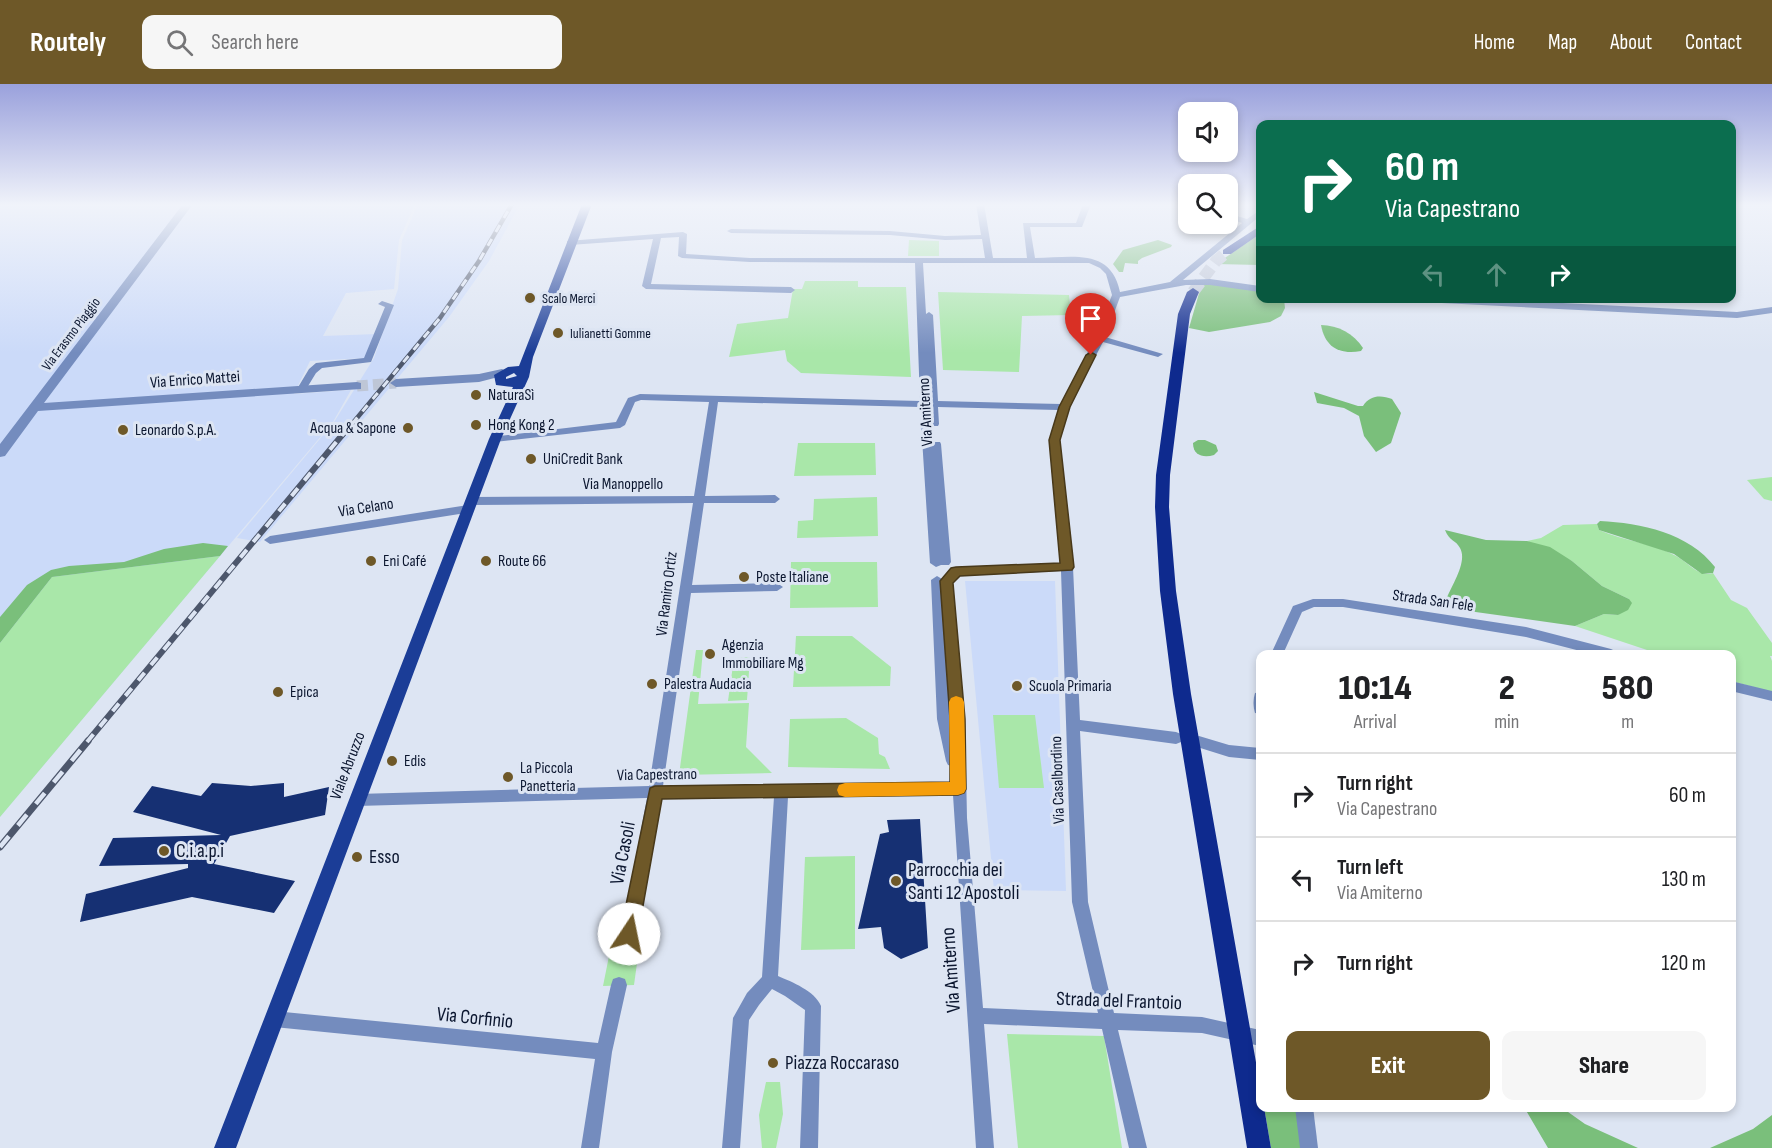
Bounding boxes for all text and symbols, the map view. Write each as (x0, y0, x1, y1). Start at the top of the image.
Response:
search box (142, 15, 562, 69)
text: Routely (30, 26, 106, 59)
icon: search (163, 26, 196, 59)
text: Search here (211, 29, 299, 56)
text: Home (1474, 30, 1515, 55)
text: Map (1548, 30, 1577, 55)
text: About (1610, 30, 1652, 55)
text: Contact (1685, 30, 1742, 55)
map controls (1178, 102, 1238, 234)
button: sound (1178, 102, 1238, 162)
text: 60 m (1385, 142, 1459, 193)
icon: right (1286, 144, 1364, 222)
button: search (1178, 174, 1238, 234)
text: Via Capestrano (1385, 193, 1520, 225)
icon: left (1417, 258, 1450, 291)
icon: ahead (1480, 258, 1513, 291)
icon: right (1543, 258, 1576, 291)
place label: Scalo Merci (542, 290, 595, 307)
marker: Scalo Merci (523, 291, 537, 305)
pin (1065, 293, 1116, 355)
street label: Via Erasmo Piaggio (38, 294, 104, 374)
icon: arrive (1074, 302, 1107, 335)
place label: Iulianetti Gomme (570, 325, 651, 342)
marker: Iulianetti Gomme (551, 326, 565, 340)
street label: Via Enrico Mattei (149, 367, 241, 393)
street label: Via Amiterno (915, 377, 937, 447)
place label: NaturaSì (488, 386, 534, 405)
marker: NaturaSì (469, 388, 483, 402)
place label: Hong Kong 2 (488, 416, 555, 435)
marker: Hong Kong 2 (469, 418, 483, 432)
place label: Acqua & Sapone (309, 419, 396, 438)
place label: Leonardo S.p.A. (135, 421, 217, 440)
marker: Acqua & Sapone (401, 421, 415, 435)
marker: Leonardo S.p.A. (116, 423, 130, 437)
place label: UniCredit Bank (543, 450, 623, 469)
marker: UniCredit Bank (524, 452, 538, 466)
street label: Via Manoppello (583, 475, 663, 494)
street label: Via Celano (337, 494, 395, 522)
street label: Via Ramiro Ortiz (652, 550, 682, 637)
place label: Eni Café (383, 552, 426, 571)
place label: Route 66 (498, 552, 546, 571)
marker: Eni Café (364, 554, 378, 568)
marker: Route 66 (479, 554, 493, 568)
place label: Poste Italiane (756, 568, 829, 587)
marker: Poste Italiane (737, 570, 751, 584)
street label: Strada San Fele (1391, 586, 1475, 616)
place label: Agenzia Immobiliare Mg (721, 636, 804, 673)
marker: Agenzia Immobiliare Mg (703, 647, 717, 661)
text: 10:14 (1338, 667, 1412, 710)
text: 2 (1499, 667, 1515, 710)
text: 580 (1602, 667, 1653, 710)
place label: Palestra Audacia (664, 675, 752, 694)
marker: Palestra Audacia (645, 677, 659, 691)
place label: Scuola Primaria (1029, 677, 1112, 696)
marker: Scuola Primaria (1010, 679, 1024, 693)
place label: Epica (290, 683, 319, 702)
marker: Epica (271, 685, 285, 699)
text: Arrival (1354, 710, 1397, 734)
text: min (1494, 710, 1519, 734)
text: m (1621, 710, 1634, 734)
street label: Viale Abruzzo (326, 729, 370, 803)
street label: Via Casalbordino (1047, 736, 1069, 824)
place label: Edis (404, 752, 426, 771)
marker: Edis (385, 754, 399, 768)
place label: La Piccola Panetteria (520, 759, 576, 796)
street label: Via Capestrano (617, 765, 697, 785)
marker: La Piccola Panetteria (501, 770, 515, 784)
text: Turn right (1337, 770, 1413, 797)
icon: right (1286, 779, 1319, 812)
text: 60 m (1669, 782, 1706, 809)
text: Via Capestrano (1337, 797, 1437, 821)
street label: Via Casoli (605, 819, 641, 887)
place label: C.i.a.p.i (176, 839, 224, 863)
marker: C.i.a.p.i (157, 844, 171, 858)
place label: Esso (369, 845, 400, 869)
marker: Esso (350, 850, 364, 864)
text: Turn left (1337, 854, 1403, 881)
place label: Parrocchia dei Santi 12 Apostoli (908, 858, 1019, 905)
icon: left (1286, 863, 1319, 896)
text: 130 m (1662, 866, 1706, 893)
marker: Parrocchia dei Santi 12 Apostoli (889, 874, 903, 888)
text: Via Amiterno (1337, 881, 1423, 905)
position arrow (597, 902, 661, 966)
street label: Via Amiterno (936, 926, 966, 1014)
icon: right (1286, 947, 1319, 980)
text: Turn right (1337, 950, 1413, 977)
text: 120 m (1662, 950, 1706, 977)
street label: Strada del Frantoio (1056, 987, 1182, 1015)
street label: Via Corfinio (436, 1002, 514, 1034)
button: Exit (1286, 1031, 1490, 1100)
button: Share (1502, 1031, 1706, 1100)
place label: Piazza Roccaraso (785, 1051, 899, 1075)
marker: Piazza Roccaraso (766, 1056, 780, 1070)

